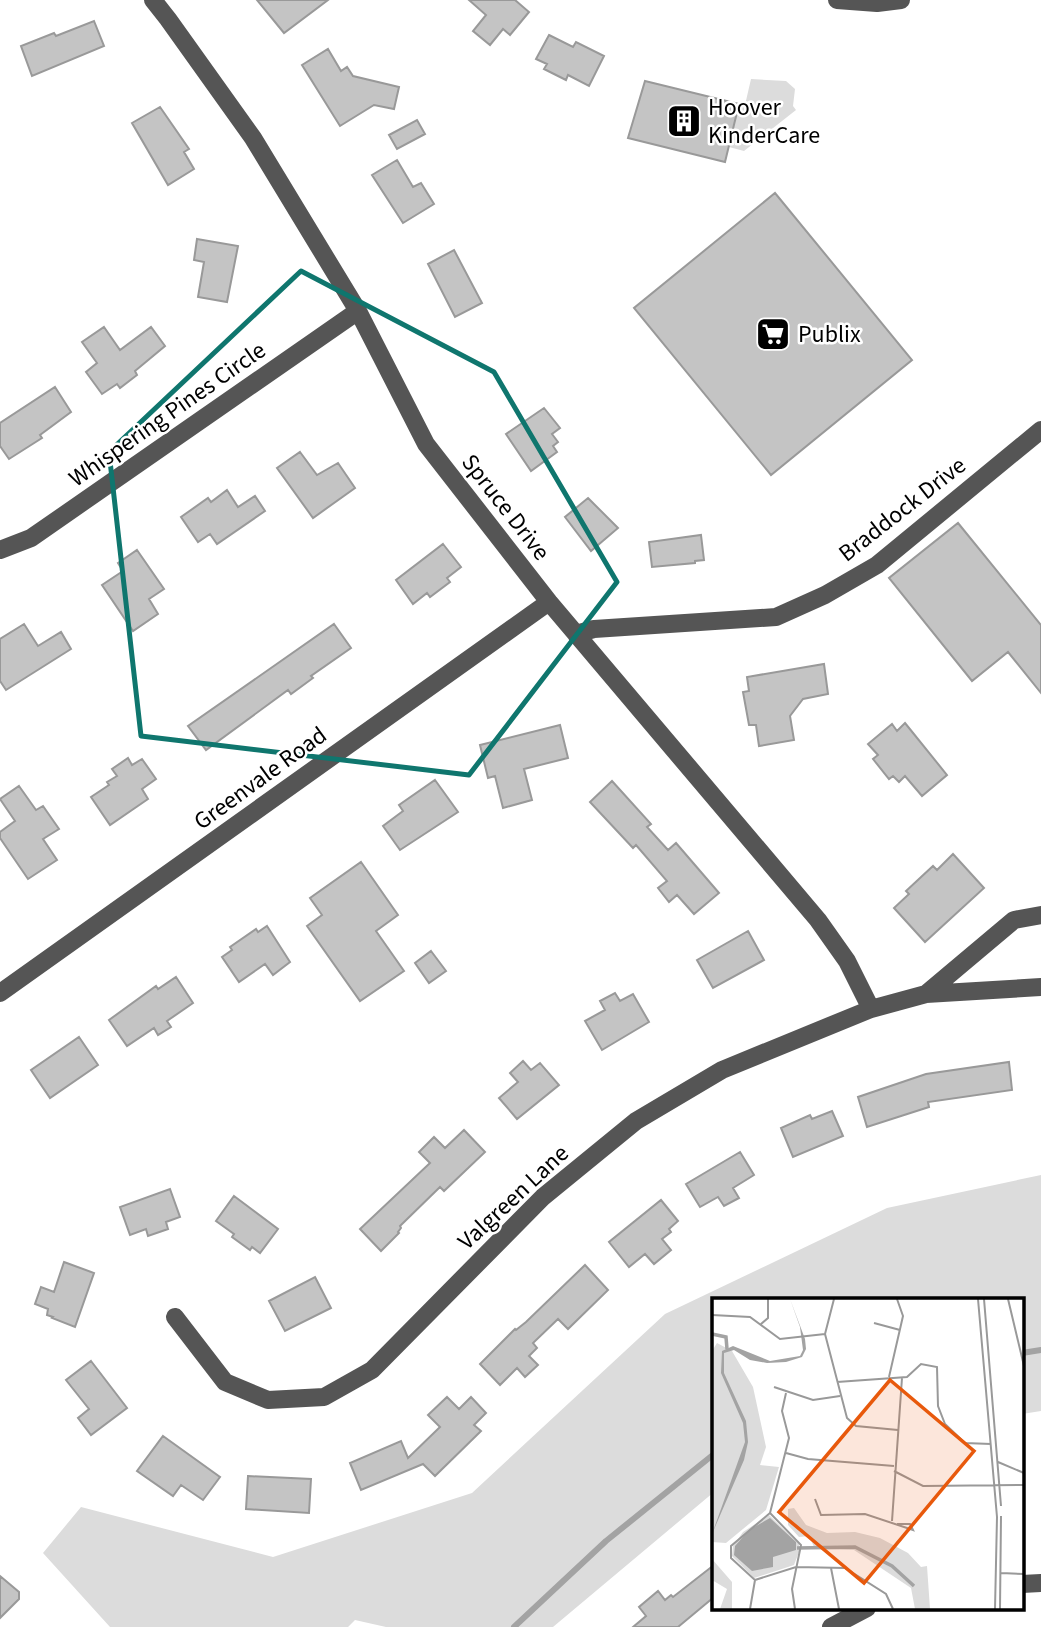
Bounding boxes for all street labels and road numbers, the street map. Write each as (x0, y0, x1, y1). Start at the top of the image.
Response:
street label: Whispering Pines Circle (62, 333, 273, 496)
street label: Spruce Drive (453, 447, 558, 568)
street label: Braddock Drive (831, 448, 973, 570)
street label: Greenvale Road (186, 718, 334, 839)
street label: Valgreen Lane (450, 1137, 577, 1258)

